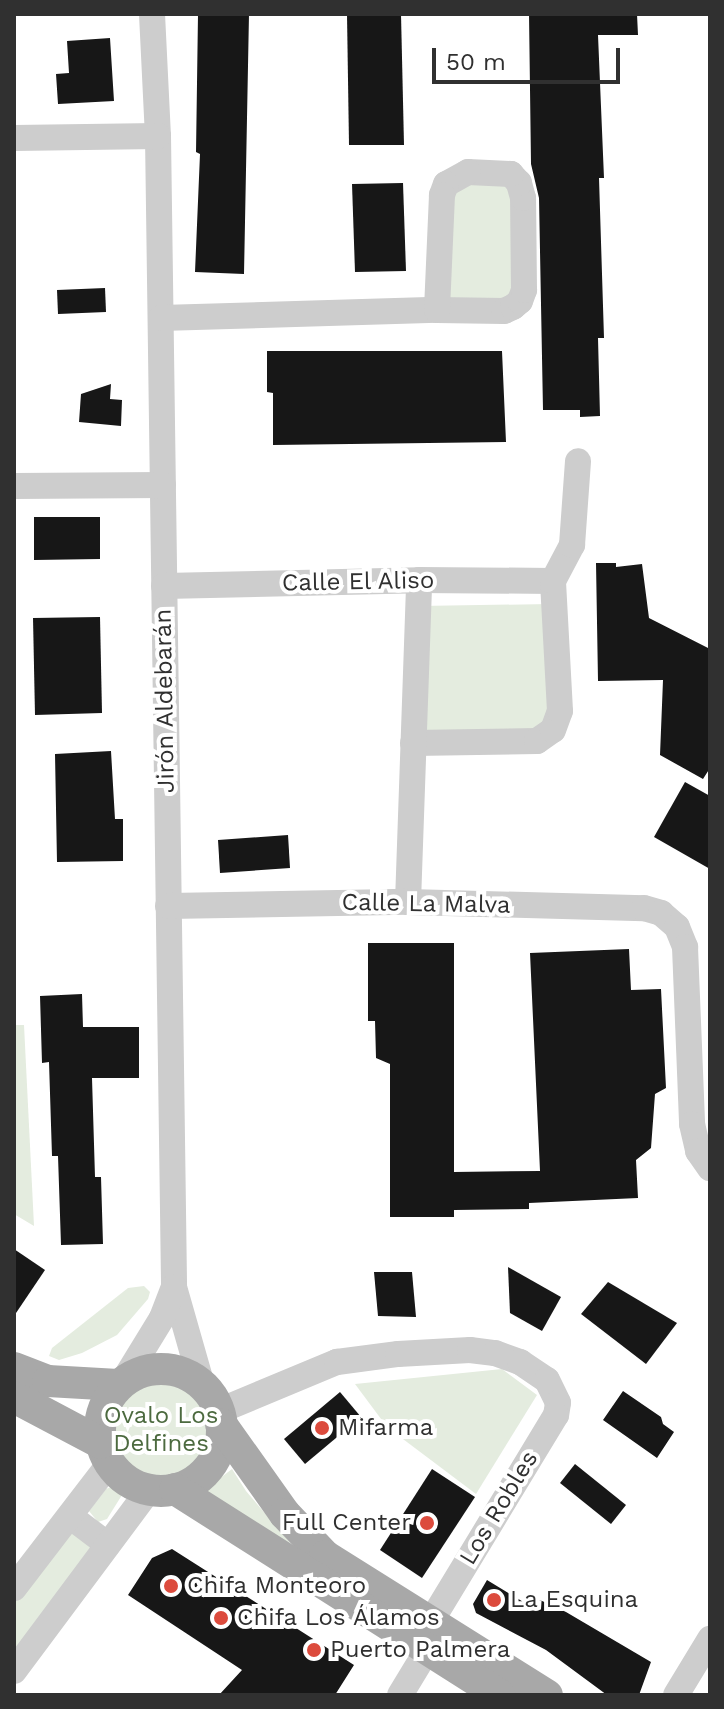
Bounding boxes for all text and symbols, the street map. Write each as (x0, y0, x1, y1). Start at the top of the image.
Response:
scale bar (436, 32, 624, 82)
text: 50 m (446, 48, 506, 76)
street label: Calle El Aliso (281, 566, 435, 598)
street label: Jirón Aldebarán (149, 608, 181, 794)
street label: Calle La Malva (341, 888, 511, 920)
park label: Ovalo Los Delfines (104, 1402, 218, 1458)
place label: Mifarma (338, 1414, 433, 1442)
marker: Mifarma (313, 1419, 331, 1437)
street label: Los Robles (454, 1446, 544, 1570)
place label: Full Center (281, 1509, 411, 1537)
marker: Full Center (418, 1514, 436, 1532)
place label: Chifa Monteoro (187, 1572, 367, 1600)
marker: Chifa Monteoro (162, 1577, 180, 1595)
place label: La Esquina (510, 1586, 639, 1614)
marker: La Esquina (485, 1591, 503, 1609)
place label: Chifa Los Álamos (237, 1604, 441, 1632)
marker: Chifa Los Álamos (212, 1609, 230, 1627)
place label: Puerto Palmera (330, 1636, 510, 1664)
marker: Puerto Palmera (305, 1641, 323, 1659)

